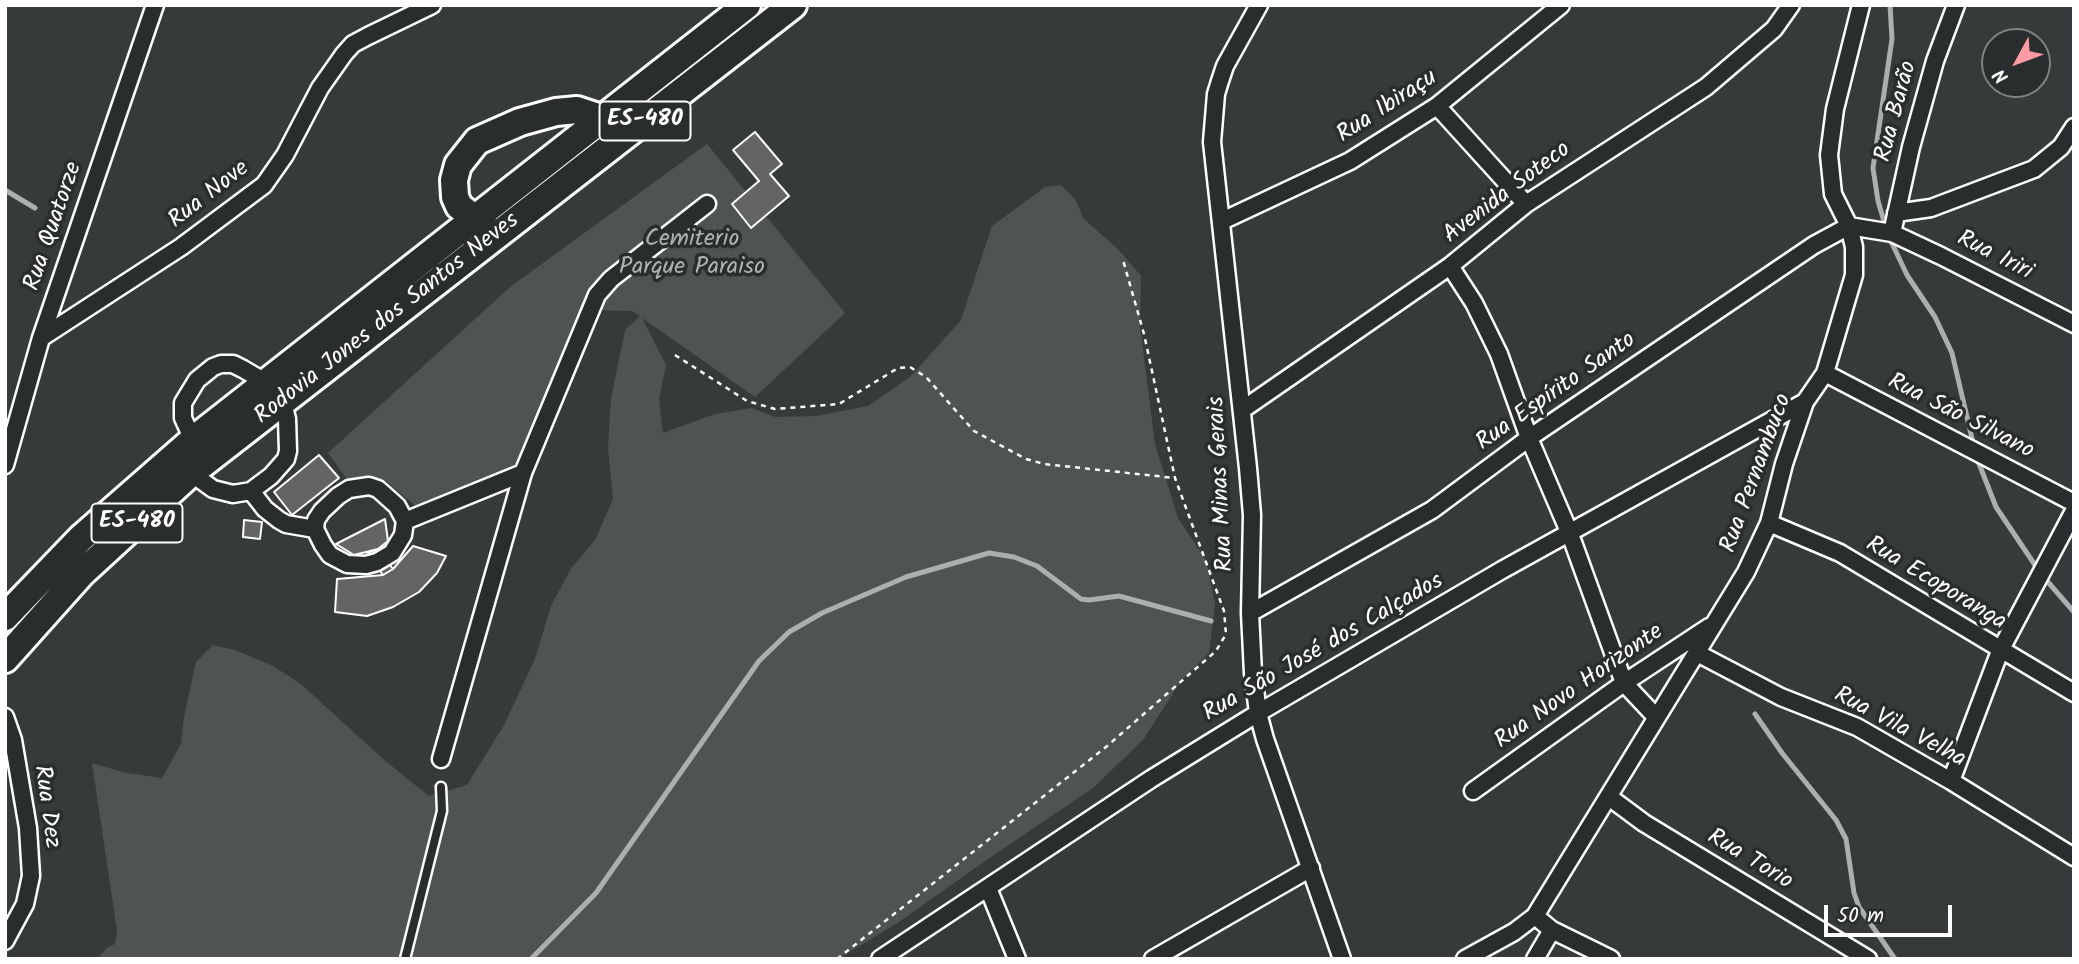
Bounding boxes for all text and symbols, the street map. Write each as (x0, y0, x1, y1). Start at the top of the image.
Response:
north arrow (1981, 28, 2051, 98)
street label: Rua Barão (1871, 58, 1925, 166)
text: N (1986, 61, 2017, 90)
street label: Rua Ibiraçu (1332, 65, 1444, 151)
road number: ES-480 (600, 102, 690, 140)
street label: Avenida Soteco (1439, 137, 1577, 251)
street label: Rua Nove (164, 156, 256, 236)
street label: Rua Quatorze (20, 159, 90, 295)
street label: Rodovia Jones dos Santos Neves (250, 208, 526, 432)
street label: Rua Iriri (1951, 226, 2037, 288)
park label: Cemiterio Parque Paraiso (619, 227, 765, 283)
street label: Rua Espírito Santo (1472, 327, 1642, 459)
street label: Rua São Silvano (1882, 369, 2038, 467)
street label: Rua Pernambuco (1716, 391, 1800, 557)
street label: Rua Minas Gerais (1204, 396, 1242, 572)
road number: ES-480 (92, 503, 182, 542)
street label: Rua Ecoporanga (1859, 532, 2011, 638)
street label: Rua São José dos Calçados (1199, 568, 1449, 730)
street label: Rua Novo Horizonte (1490, 619, 1670, 757)
street label: Rua Vila Velha (1828, 682, 1970, 776)
street label: Rua Dez (25, 764, 65, 850)
street label: Rua Torio (1701, 824, 1797, 898)
scale bar (1827, 890, 1955, 934)
text: 50 m (1837, 900, 1884, 933)

